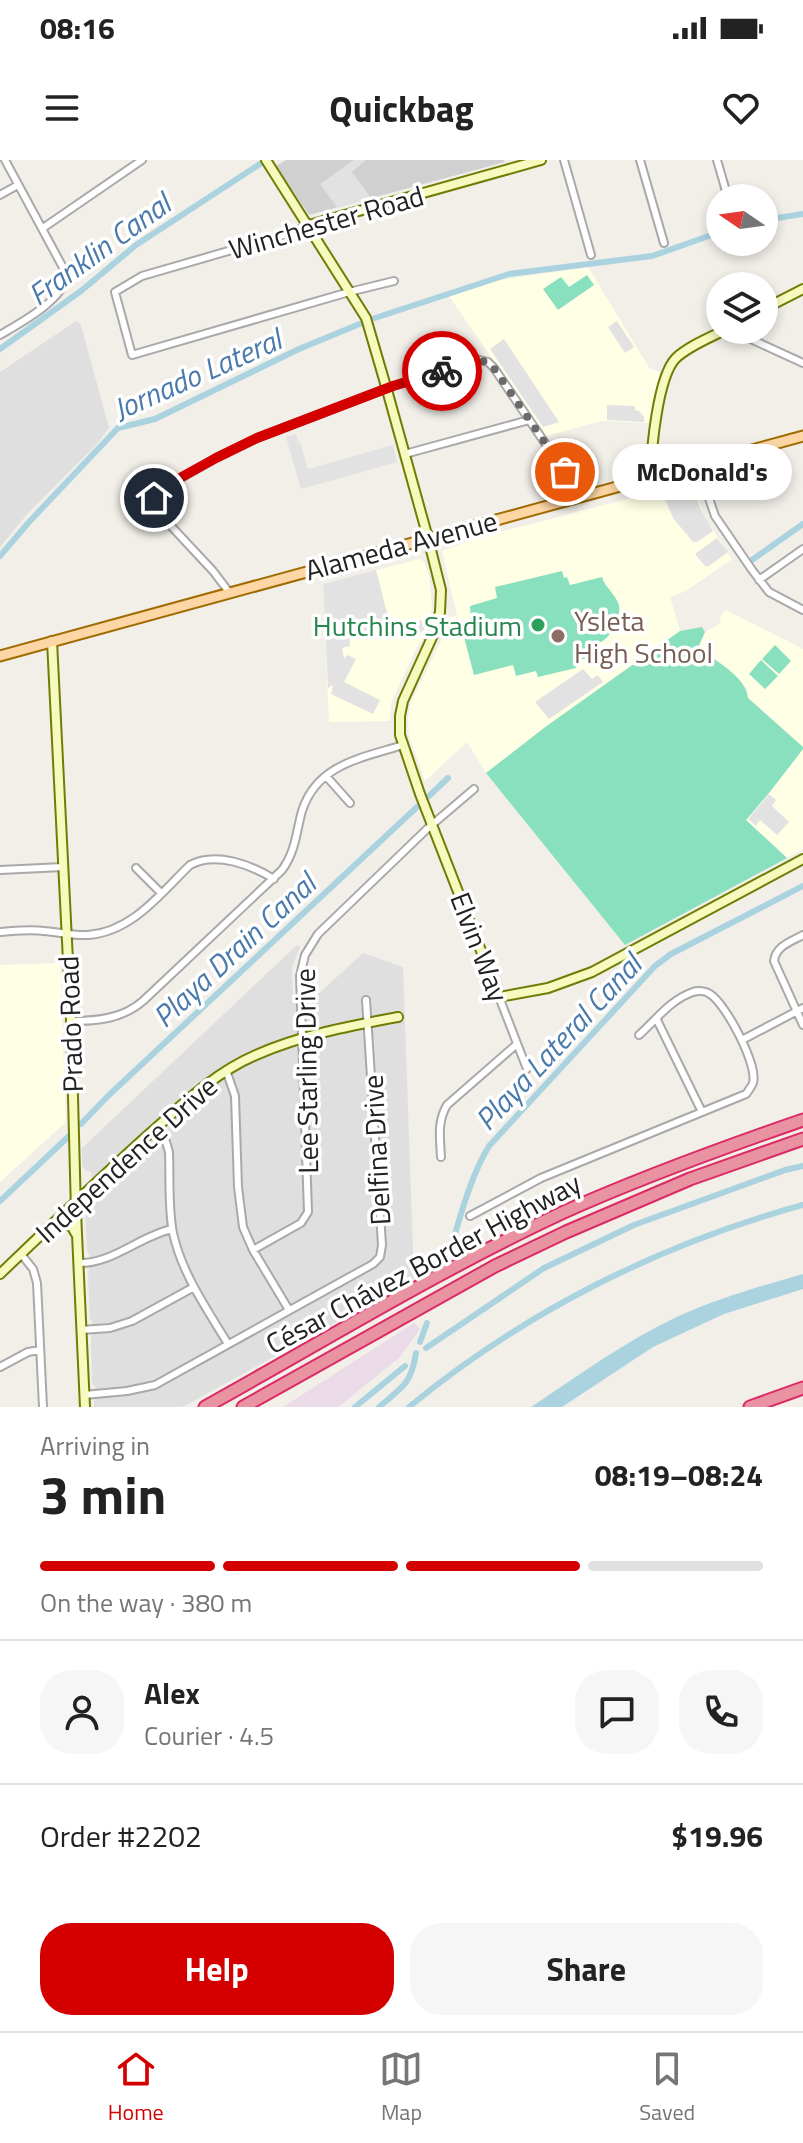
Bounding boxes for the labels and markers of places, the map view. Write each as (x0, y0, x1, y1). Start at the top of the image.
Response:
pin (531, 438, 599, 506)
callout: McDonald's (613, 444, 793, 500)
pin (120, 464, 188, 532)
place label: Ysleta High School (574, 599, 713, 674)
place label: Hutchins Stadium (313, 604, 522, 647)
marker: Hutchins Stadium (529, 616, 547, 634)
marker: Ysleta High School (549, 627, 567, 645)

